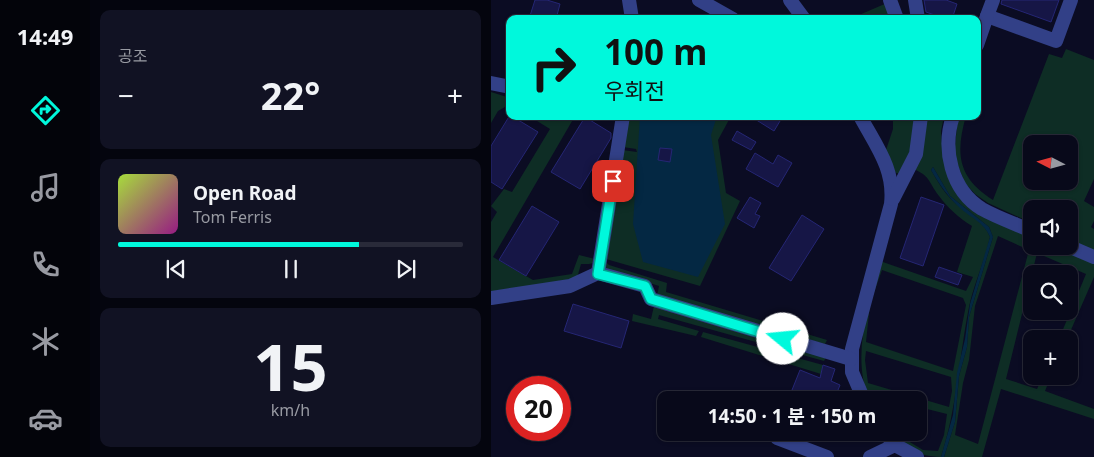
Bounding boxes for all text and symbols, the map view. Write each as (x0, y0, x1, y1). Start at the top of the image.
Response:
text: 14:49 (17, 21, 73, 51)
text: 100 m (604, 28, 707, 75)
icon: right (521, 35, 586, 100)
text: 공조 (118, 45, 147, 67)
text: 22° (261, 69, 320, 121)
text: 우회전 (604, 75, 665, 105)
text: − (118, 76, 134, 114)
text: + (447, 76, 463, 114)
icon: directions (28, 93, 63, 128)
north arrow (1023, 135, 1079, 190)
map controls (1023, 135, 1078, 385)
pin (592, 160, 634, 202)
icon: arrive (599, 167, 627, 195)
icon: music (28, 170, 63, 205)
text: Open Road (193, 180, 296, 206)
button: sound (1023, 200, 1078, 255)
text: Tom Ferris (193, 206, 272, 228)
icon: phone (28, 247, 63, 282)
icon: previous (162, 255, 190, 283)
icon: pause (277, 255, 305, 283)
icon: next (392, 255, 420, 283)
button: search (1023, 265, 1078, 320)
position arrow (756, 312, 808, 364)
text: 15 (253, 322, 328, 410)
icon: climate (28, 324, 63, 359)
button: + (1023, 330, 1078, 385)
speed limit sign: 20 (506, 376, 571, 441)
text: km/h (271, 399, 310, 421)
icon: car (28, 401, 63, 436)
text: 14:50 · 1 분 · 150 m (708, 403, 876, 429)

